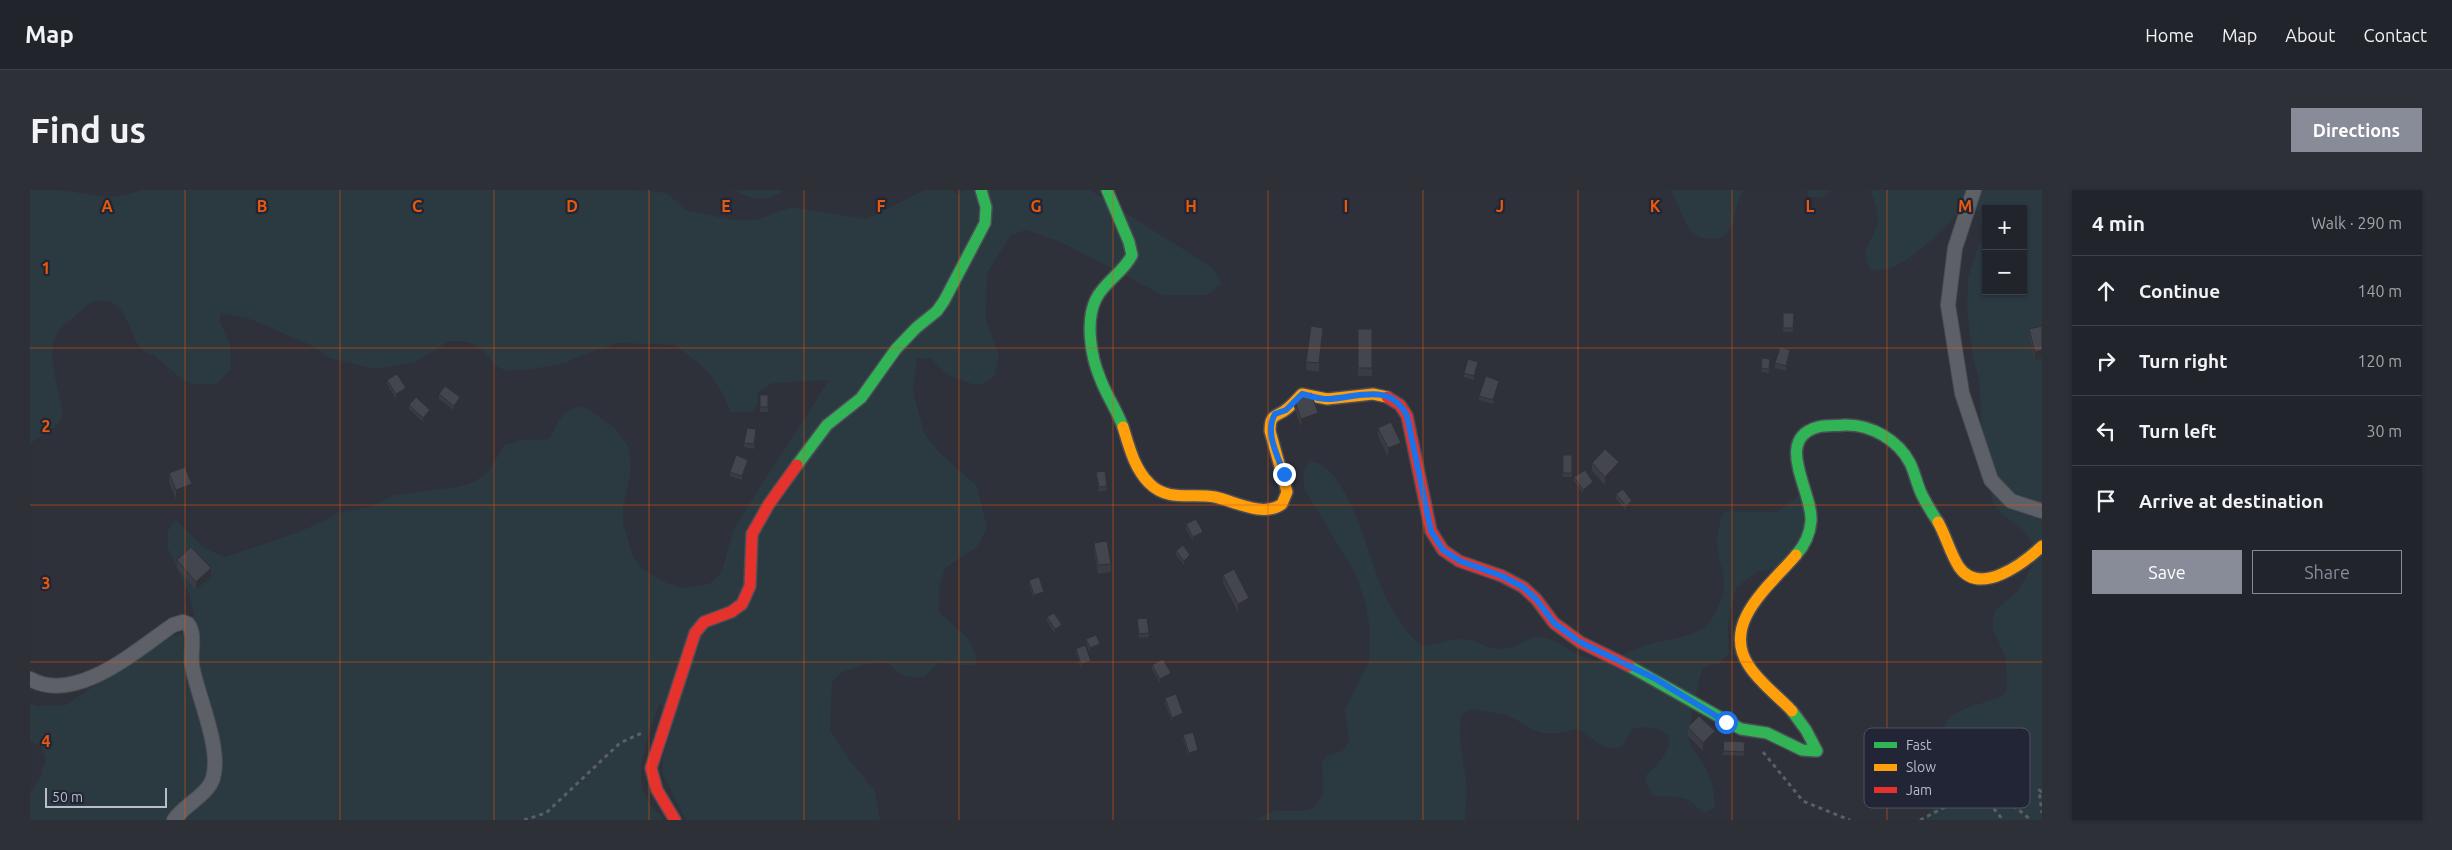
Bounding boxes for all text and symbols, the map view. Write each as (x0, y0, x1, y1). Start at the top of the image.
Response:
text: Map (25, 21, 74, 48)
text: Home (2145, 25, 2194, 45)
text: Map (2222, 25, 2257, 45)
text: About (2285, 25, 2335, 45)
text: Contact (2363, 25, 2427, 45)
button: Directions (2291, 108, 2422, 152)
text: Find us (30, 110, 146, 150)
text: A (101, 197, 113, 215)
text: B (257, 197, 267, 215)
text: C (412, 197, 422, 215)
text: D (566, 197, 578, 215)
text: E (721, 197, 731, 215)
text: F (877, 197, 886, 215)
text: G (1030, 197, 1042, 215)
text: H (1185, 197, 1197, 215)
text: I (1344, 197, 1348, 215)
text: J (1496, 197, 1504, 215)
text: K (1650, 197, 1661, 215)
text: L (1806, 197, 1815, 215)
text: M (1958, 197, 1972, 215)
map controls (1982, 205, 2027, 295)
button: + (1982, 205, 2027, 250)
text: 4 min (2092, 211, 2145, 235)
text: Walk · 290 m (2311, 214, 2402, 232)
button: − (1982, 250, 2027, 295)
text: 1 (41, 259, 51, 277)
icon: ahead (2092, 277, 2120, 305)
text: Continue (2139, 280, 2220, 302)
text: 140 m (2357, 282, 2402, 300)
icon: right (2092, 347, 2120, 375)
text: Turn right (2139, 350, 2227, 372)
text: 120 m (2357, 352, 2402, 370)
text: 2 (41, 417, 51, 435)
icon: left (2092, 417, 2120, 445)
text: Turn left (2139, 420, 2217, 442)
text: 30 m (2366, 422, 2402, 440)
route end (1273, 463, 1296, 486)
icon: arrive (2092, 487, 2120, 515)
text: Arrive at destination (2139, 490, 2324, 512)
button: Save (2092, 550, 2242, 594)
button: Share (2252, 550, 2402, 594)
text: 3 (41, 574, 51, 592)
route start (1715, 711, 1738, 734)
legend (1864, 728, 2030, 808)
text: 4 (41, 732, 51, 750)
text: Fast (1906, 737, 1932, 753)
text: Slow (1906, 759, 1936, 775)
text: Jam (1906, 782, 1932, 798)
scale bar (45, 785, 168, 808)
text: 50 m (52, 789, 83, 805)

